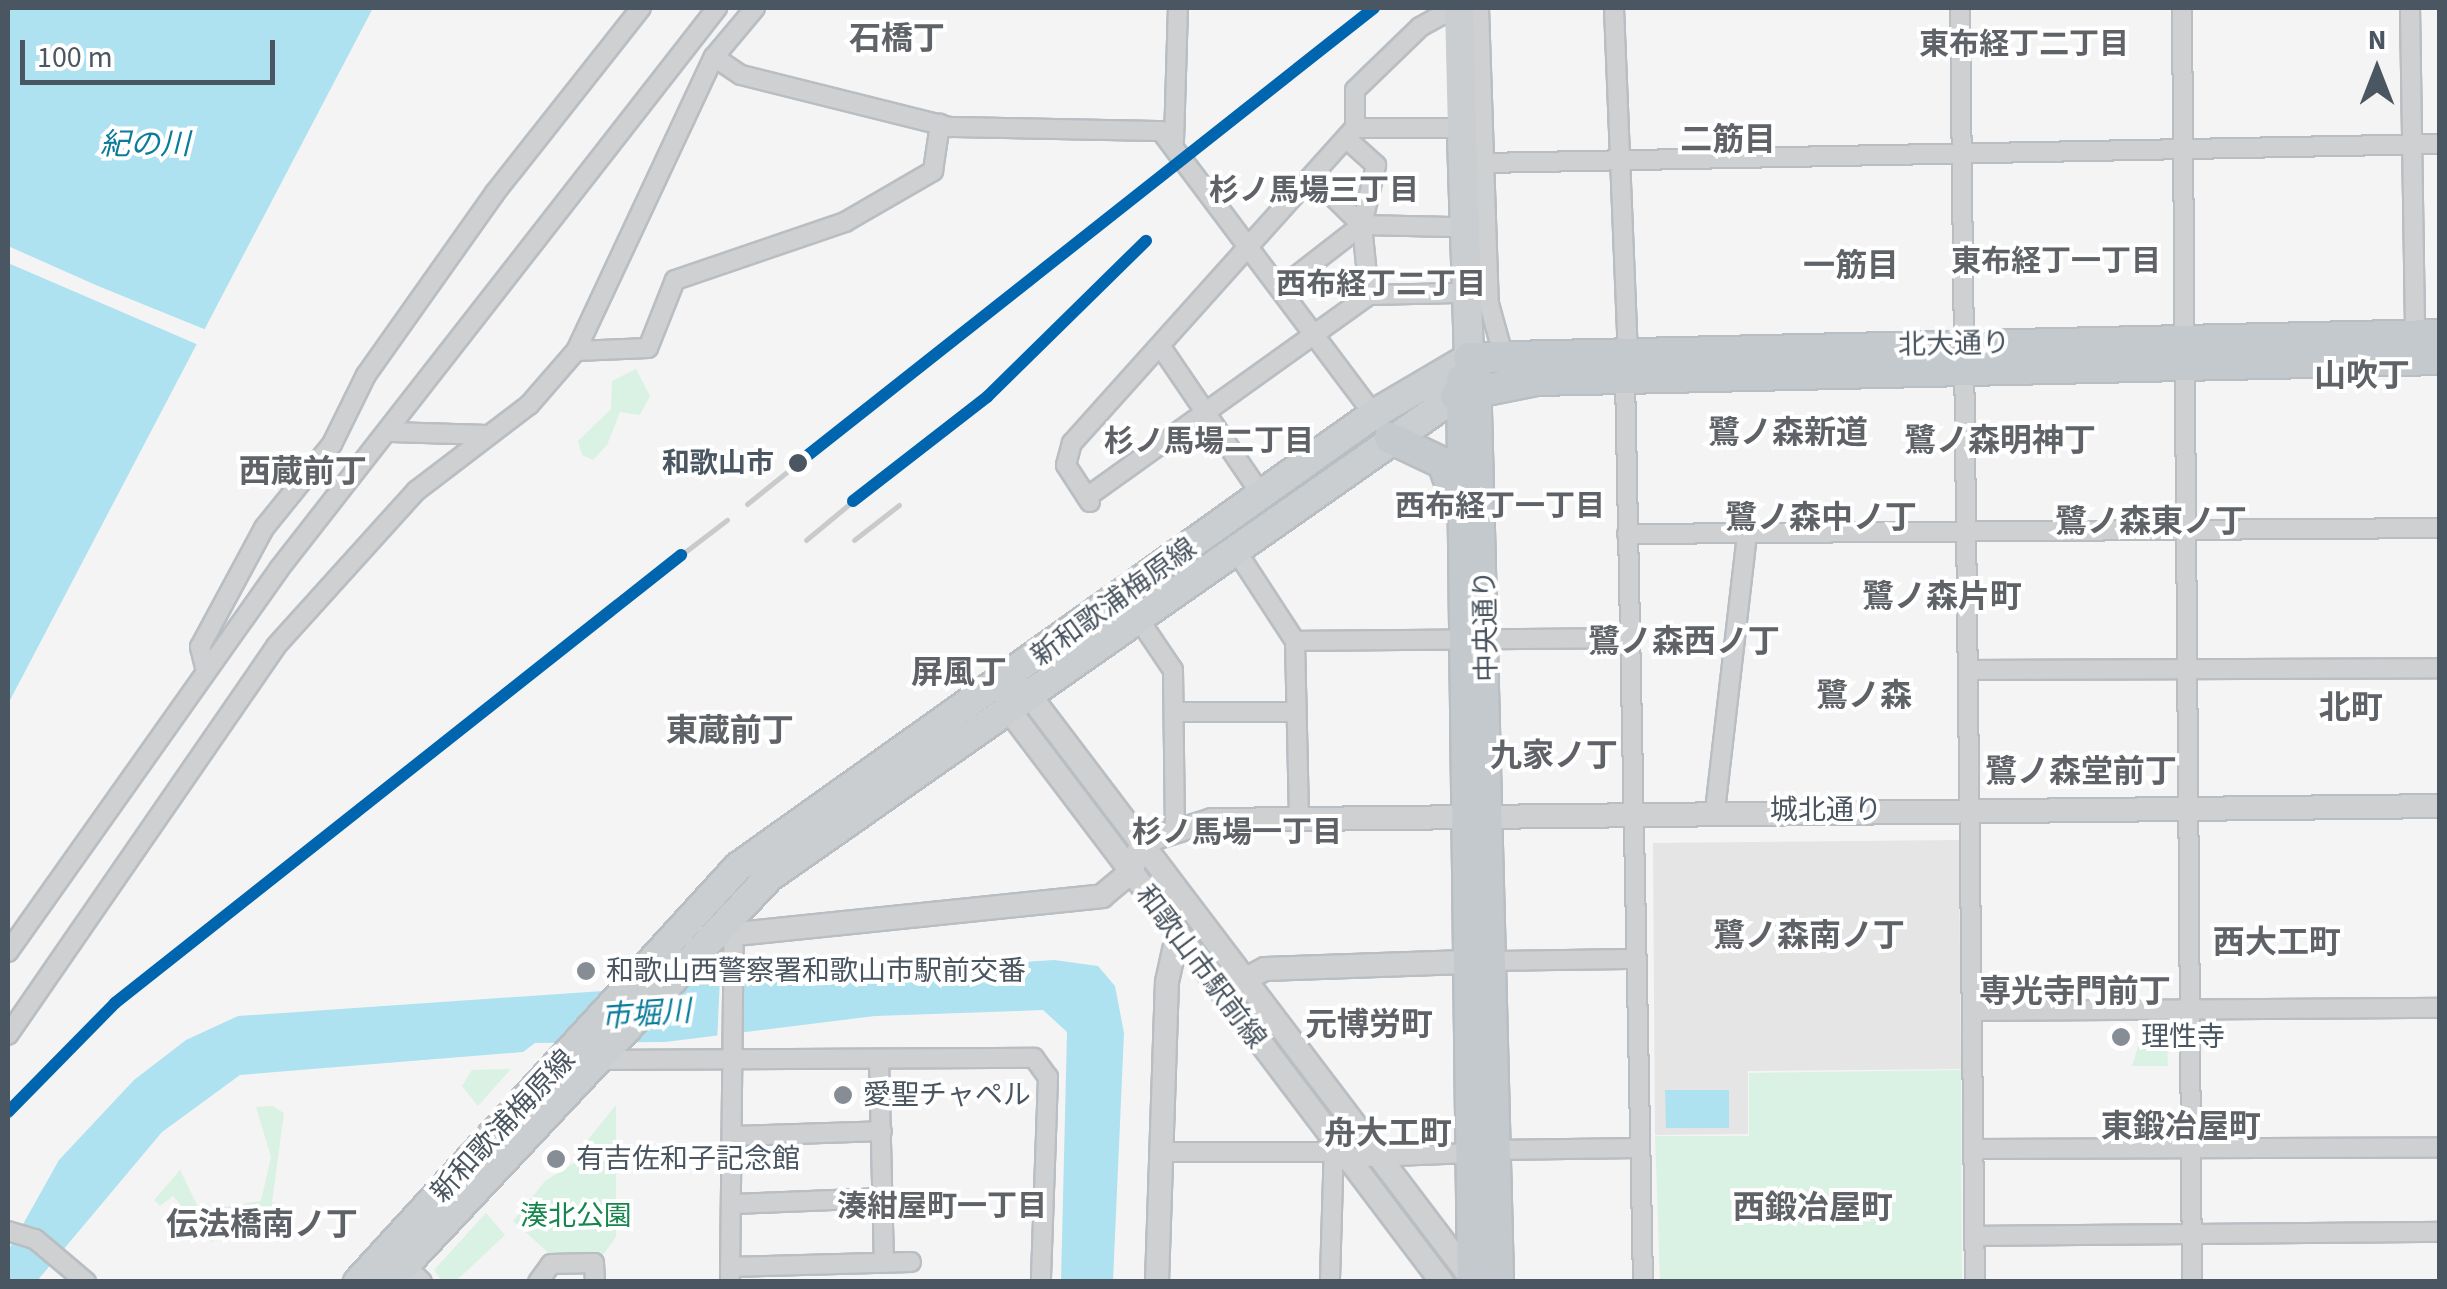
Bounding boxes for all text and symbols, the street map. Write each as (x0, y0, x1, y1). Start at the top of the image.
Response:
scale bar (25, 20, 280, 82)
district label: 石橋丁 (849, 20, 945, 58)
north arrow (2327, 20, 2427, 120)
text: N (2368, 20, 2386, 60)
district label: 東布経丁二丁目 (1919, 27, 2129, 63)
text: 100 m (37, 36, 113, 79)
district label: 二筋目 (1680, 121, 1776, 159)
water label: 紀の川 (100, 127, 190, 163)
district label: 杉ノ馬場三丁目 (1209, 173, 1419, 209)
district label: 東布経丁一丁目 (1951, 244, 2161, 280)
district label: 一筋目 (1803, 247, 1899, 285)
district label: 西布経丁二丁目 (1276, 267, 1486, 303)
street label: 北大通り (1898, 326, 2010, 362)
district label: 山吹丁 (2314, 357, 2410, 395)
district label: 鷺ノ森新道 (1708, 414, 1868, 452)
district label: 鷺ノ森明神丁 (1904, 422, 2096, 460)
district label: 杉ノ馬場二丁目 (1104, 424, 1314, 460)
place label: 和歌山市 (662, 446, 774, 480)
marker: 和歌山市 (783, 448, 813, 478)
district label: 西蔵前丁 (239, 453, 367, 491)
district label: 西布経丁一丁目 (1395, 489, 1605, 525)
district label: 鷺ノ森中ノ丁 (1725, 499, 1917, 537)
district label: 鷺ノ森東ノ丁 (2055, 503, 2247, 541)
street label: 新和歌浦梅原線 (1025, 531, 1203, 673)
street label: 中央通り (1468, 570, 1504, 682)
district label: 鷺ノ森片町 (1862, 578, 2022, 616)
district label: 鷺ノ森西ノ丁 (1588, 623, 1780, 661)
district label: 屏風丁 (911, 654, 1007, 692)
district label: 鷺ノ森 (1816, 677, 1912, 715)
district label: 北町 (2319, 689, 2383, 727)
district label: 東蔵前丁 (666, 712, 794, 750)
district label: 九家ノ丁 (1490, 737, 1618, 775)
district label: 鷺ノ森堂前丁 (1985, 753, 2177, 791)
street label: 城北通り (1770, 793, 1882, 827)
district label: 杉ノ馬場一丁目 (1132, 815, 1342, 851)
street label: 和歌山市駅前線 (1129, 879, 1273, 1055)
district label: 鷺ノ森南ノ丁 (1713, 917, 1905, 955)
district label: 西大工町 (2213, 924, 2341, 962)
place label: 和歌山西警察署和歌山市駅前交番 (606, 954, 1026, 988)
marker: 和歌山西警察署和歌山市駅前交番 (575, 960, 597, 982)
district label: 専光寺門前丁 (1979, 973, 2171, 1011)
water label: 市堀川 (600, 994, 692, 1036)
district label: 元博労町 (1305, 1006, 1433, 1044)
place label: 理性寺 (2141, 1020, 2225, 1054)
marker: 理性寺 (2110, 1026, 2132, 1048)
street label: 新和歌浦梅原線 (424, 1043, 582, 1209)
place label: 愛聖チャペル (863, 1078, 1031, 1112)
marker: 愛聖チャペル (832, 1084, 854, 1106)
district label: 東鍛冶屋町 (2101, 1108, 2261, 1146)
district label: 舟大工町 (1324, 1115, 1452, 1153)
place label: 有吉佐和子記念館 (576, 1142, 800, 1176)
marker: 有吉佐和子記念館 (545, 1148, 567, 1170)
district label: 湊紺屋町一丁目 (837, 1189, 1047, 1225)
district label: 西鍛冶屋町 (1733, 1189, 1893, 1227)
park label: 湊北公園 (520, 1199, 632, 1233)
district label: 伝法橋南ノ丁 (166, 1206, 358, 1244)

